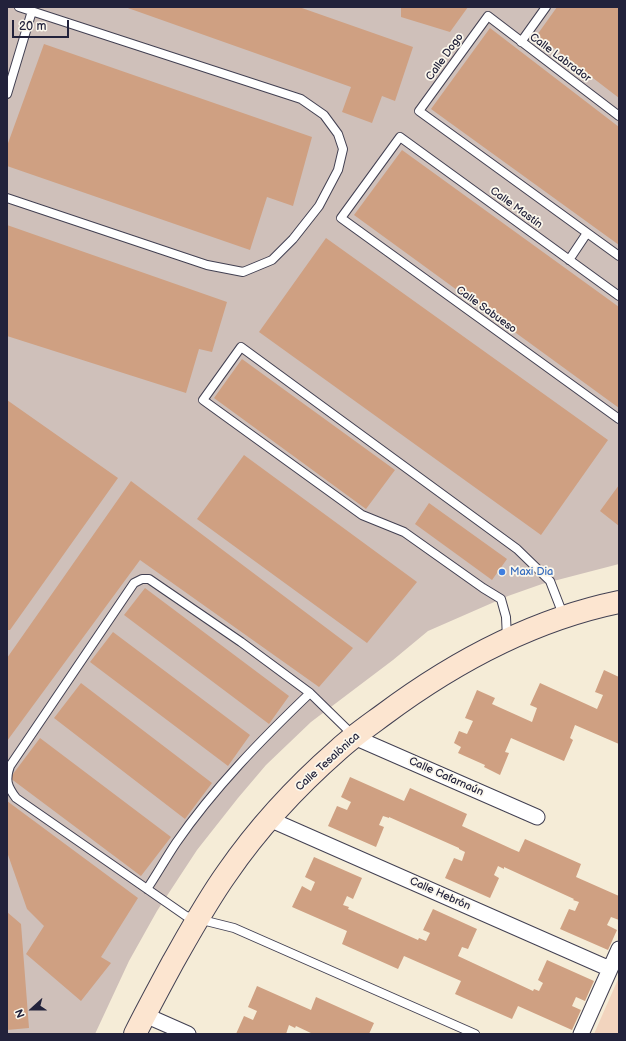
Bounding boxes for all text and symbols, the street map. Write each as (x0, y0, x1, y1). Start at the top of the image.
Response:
scale bar (14, 12, 71, 38)
text: 20 m (19, 19, 46, 34)
street label: Calle Dogo (423, 31, 467, 83)
street label: Calle Labrador (527, 31, 593, 85)
street label: Calle Mastín (487, 185, 545, 231)
street label: Calle Sabueso (453, 284, 519, 336)
place label: Maxi Dia (510, 565, 553, 579)
marker: Maxi Dia (497, 567, 507, 577)
street label: Calle Tesalónica (293, 730, 363, 794)
street label: Calle Cafarnaún (407, 755, 485, 799)
street label: Calle Hebrón (407, 875, 473, 913)
north arrow (12, 989, 52, 1029)
text: N (13, 1007, 28, 1020)

